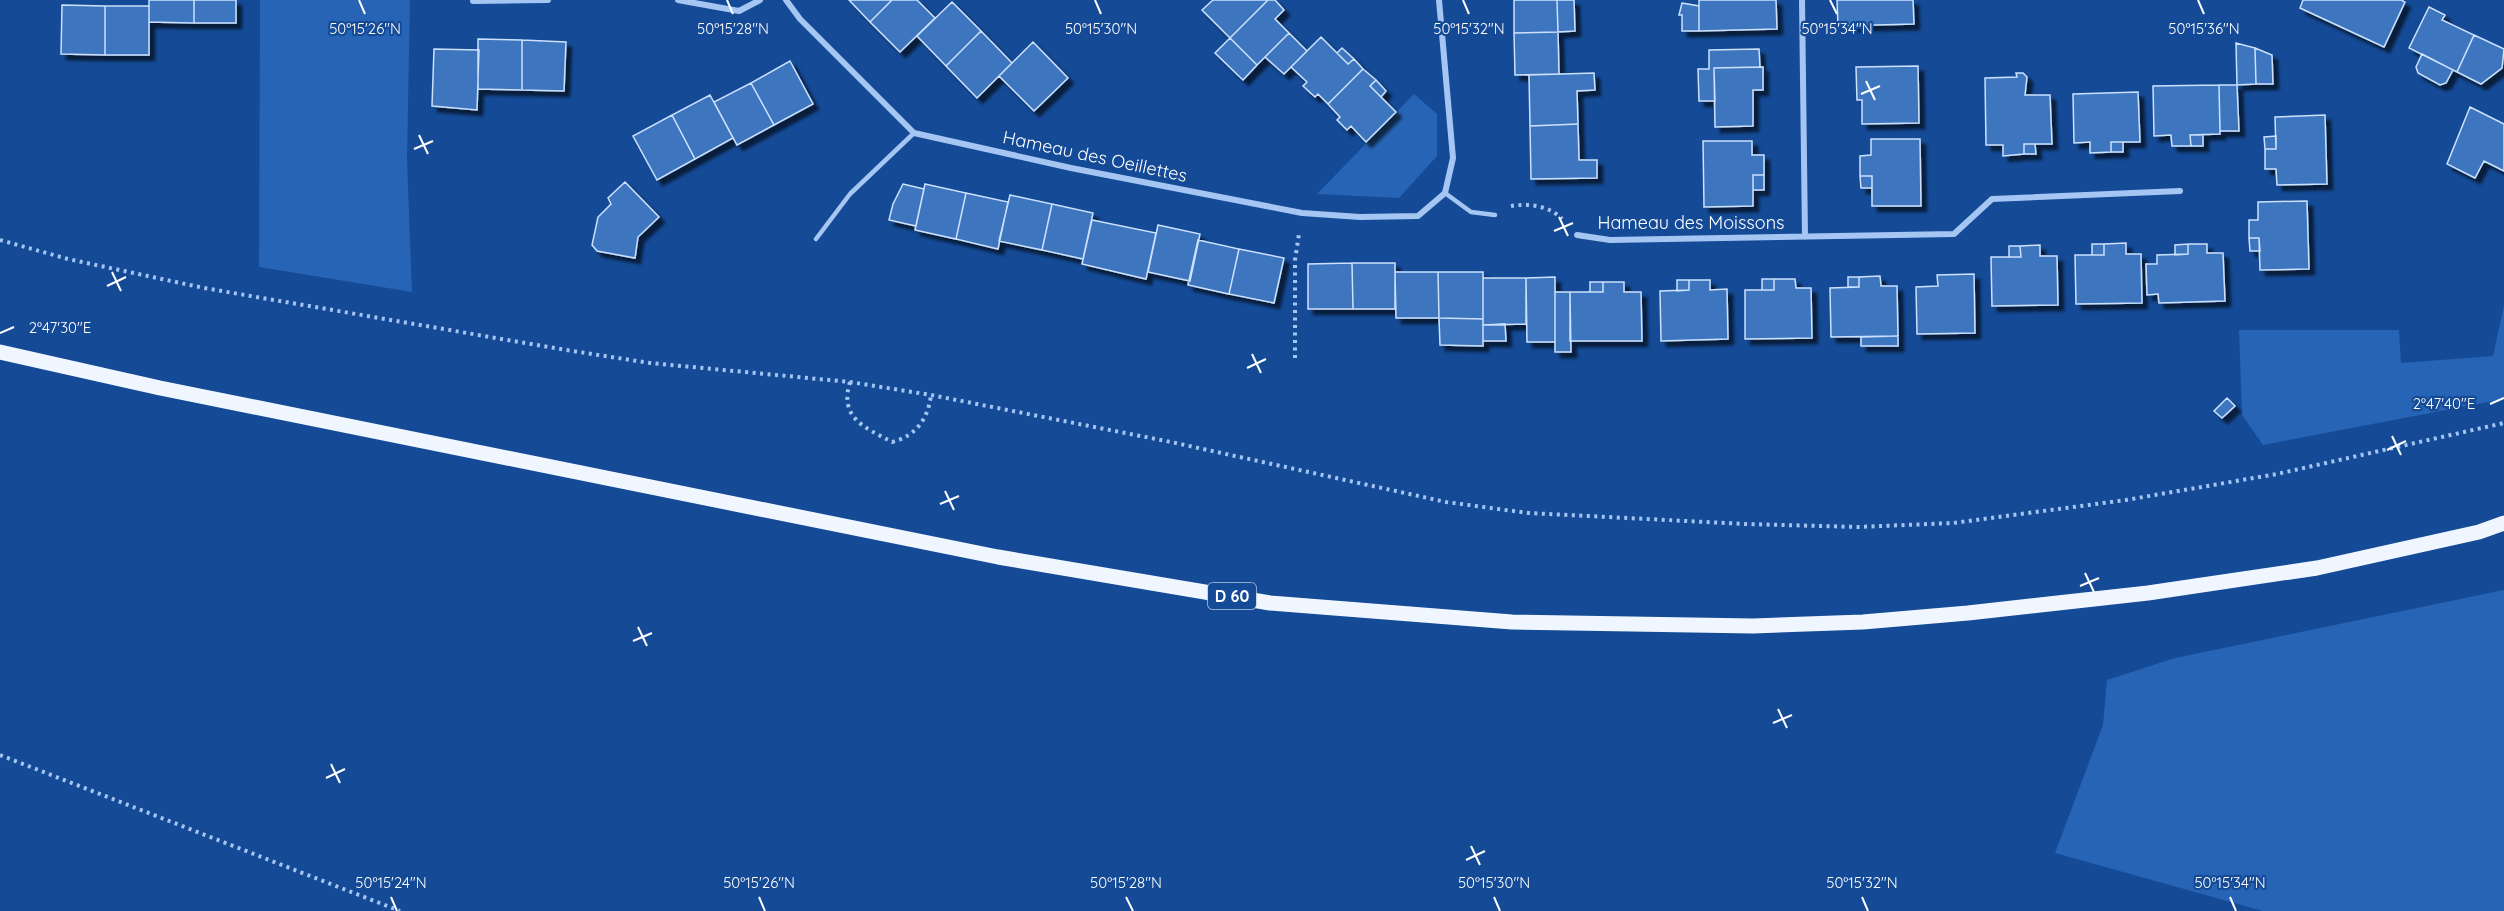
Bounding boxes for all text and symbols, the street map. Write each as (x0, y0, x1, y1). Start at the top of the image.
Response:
text: 50°15'26"N (329, 19, 401, 38)
text: 50°15'28"N (697, 19, 769, 38)
text: 50°15'30"N (1065, 19, 1137, 38)
text: 50°15'32"N (1433, 19, 1505, 38)
text: 50°15'34"N (1801, 19, 1873, 38)
text: 50°15'36"N (2168, 19, 2240, 38)
street label: Hameau des Oeillettes (1001, 125, 1189, 187)
street label: Hameau des Moissons (1597, 211, 1785, 234)
text: 2°47'30"E (29, 318, 91, 337)
text: 2°47'40"E (2413, 394, 2475, 413)
road number: D 60 (1208, 583, 1256, 609)
text: 50°15'24"N (355, 873, 427, 892)
text: 50°15'26"N (723, 873, 795, 892)
text: 50°15'28"N (1090, 873, 1162, 892)
text: 50°15'30"N (1458, 873, 1530, 892)
text: 50°15'32"N (1826, 873, 1898, 892)
text: 50°15'34"N (2194, 873, 2266, 892)

